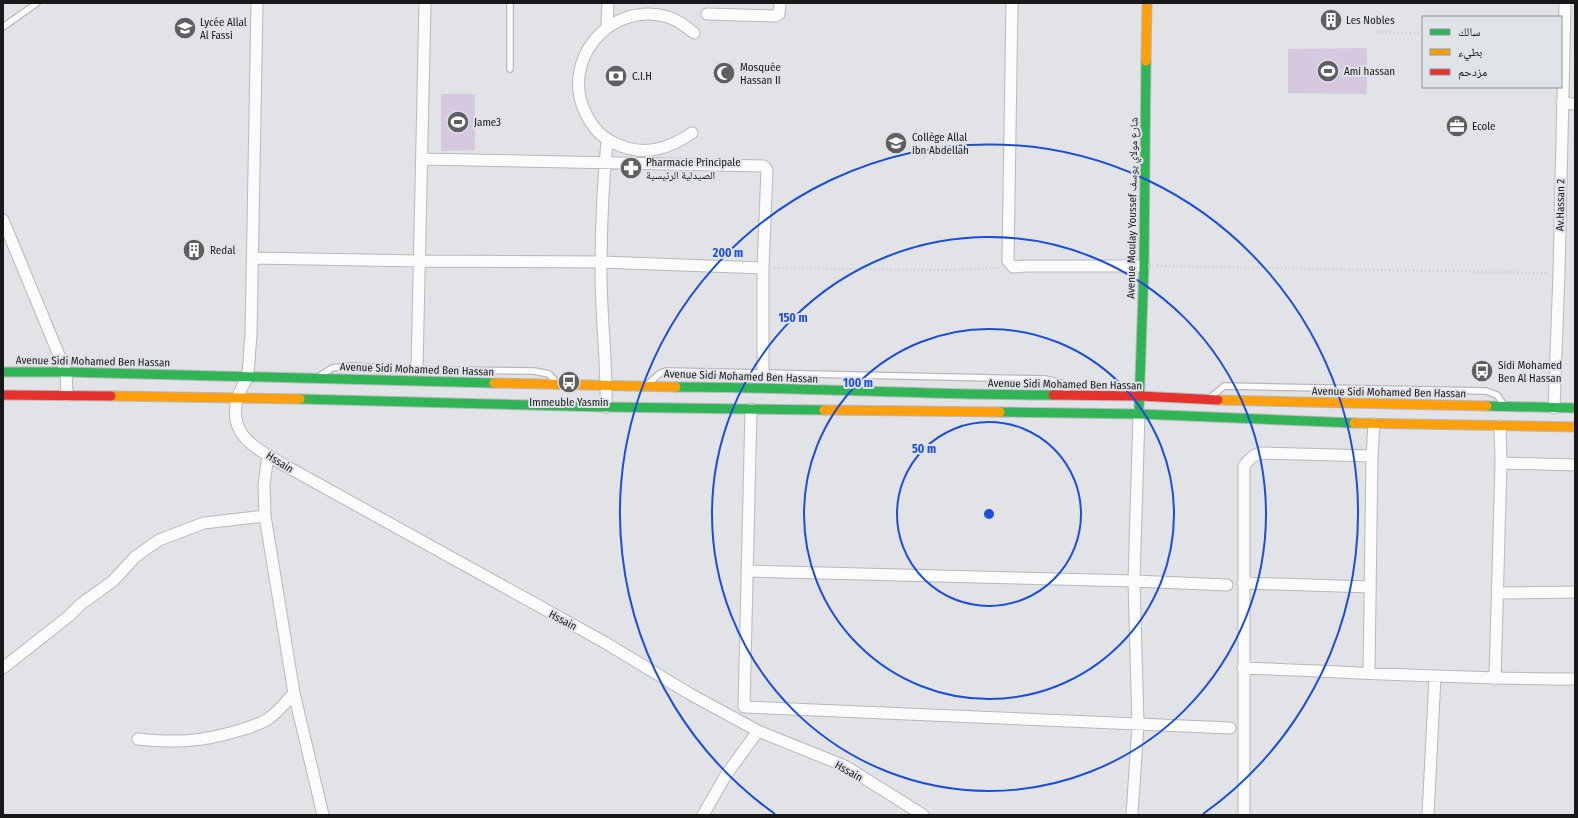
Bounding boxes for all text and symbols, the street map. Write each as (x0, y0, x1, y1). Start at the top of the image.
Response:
building icon: Les Nobles (1318, 7, 1344, 33)
place label: Les Nobles (1346, 14, 1395, 27)
school or university icon: Lycée Allal Al Fassi (172, 15, 198, 41)
place label: Lycée Allal Al Fassi (200, 16, 247, 42)
legend (1422, 16, 1562, 88)
text: سالك (1458, 25, 1480, 39)
text: بطيء (1458, 45, 1482, 62)
sports icon: Ami hassan (1315, 58, 1341, 84)
mosque icon: Mosquée Hassan II (711, 60, 737, 86)
place label: Mosquée Hassan II (740, 61, 781, 87)
bank icon: C.I.H (603, 63, 629, 89)
place label: Ami hassan (1344, 65, 1395, 78)
text: مزدحم (1458, 65, 1487, 80)
place label: C.I.H (632, 70, 652, 83)
sports icon: Jame3 (445, 109, 471, 135)
office icon: Ecole (1444, 113, 1470, 139)
place label: Jame3 (474, 116, 501, 129)
street label: Avenue Moulay Youssef شارع مولاي يوسف (1124, 117, 1142, 299)
place label: Ecole (1472, 120, 1496, 133)
school or university icon: Collège Allal ibn Abdellah (883, 130, 909, 156)
place label: Collège Allal ibn Abdellah (912, 131, 969, 157)
pharmacy icon: Pharmacie Principale الصيدلية الرئيسية (618, 155, 644, 181)
place label: Pharmacie Principale الصيدلية الرئيسية (646, 156, 741, 182)
street label: Av.Hassan 2 (1554, 179, 1567, 231)
building icon: Redal (181, 237, 207, 263)
place label: Redal (210, 244, 235, 257)
text: 200 m (712, 246, 743, 260)
text: 150 m (778, 311, 808, 325)
street label: Avenue Sidi Mohamed Ben Hassan (16, 354, 170, 369)
bus stop icon: Sidi Mohamed Ben Al Hassan (1469, 358, 1495, 384)
place label: Sidi Mohamed Ben Al Hassan (1498, 359, 1562, 385)
street label: Avenue Sidi Mohamed Ben Hassan (340, 360, 494, 379)
street label: Avenue Sidi Mohamed Ben Hassan (664, 367, 818, 386)
bus stop icon: Immeuble Yasmin (556, 369, 582, 395)
text: 100 m (843, 376, 873, 390)
street label: Avenue Sidi Mohamed Ben Hassan (988, 377, 1142, 392)
street label: Avenue Sidi Mohamed Ben Hassan (1312, 385, 1466, 400)
place label: Immeuble Yasmin (529, 396, 609, 409)
text: 50 m (912, 442, 936, 456)
street label: Hssain (264, 449, 296, 476)
centre of rings (982, 507, 996, 521)
street label: Hssain (547, 608, 579, 633)
street label: Hssain (833, 759, 865, 784)

